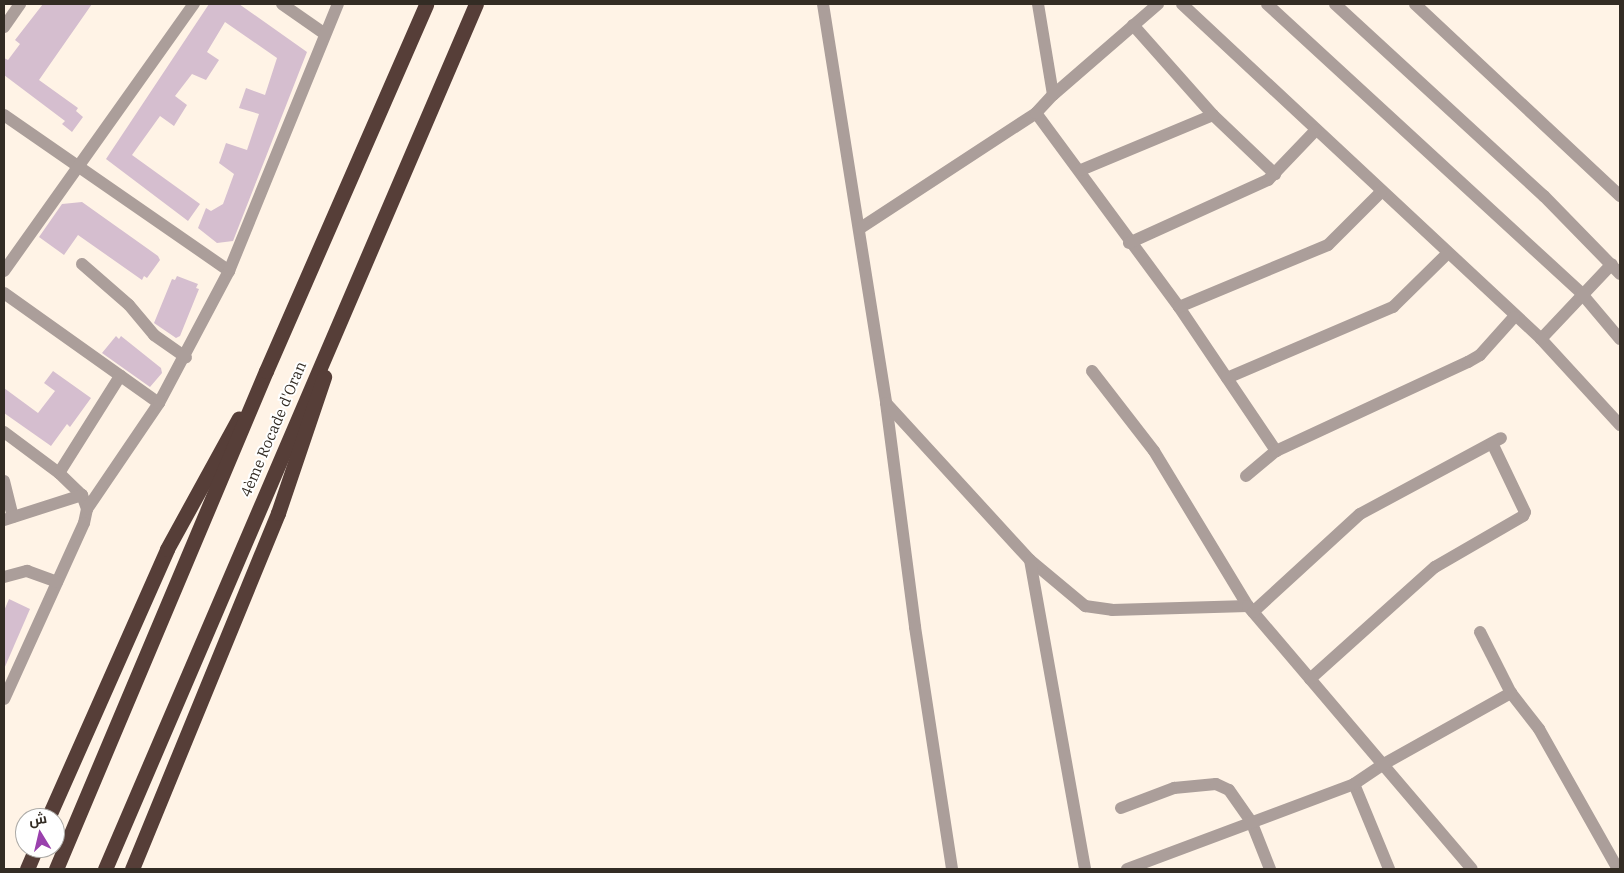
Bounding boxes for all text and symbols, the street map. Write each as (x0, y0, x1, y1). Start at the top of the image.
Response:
street label: 4ème Rocade d'Oran (236, 358, 310, 500)
north arrow (15, 808, 65, 858)
text: ش (28, 809, 48, 829)

